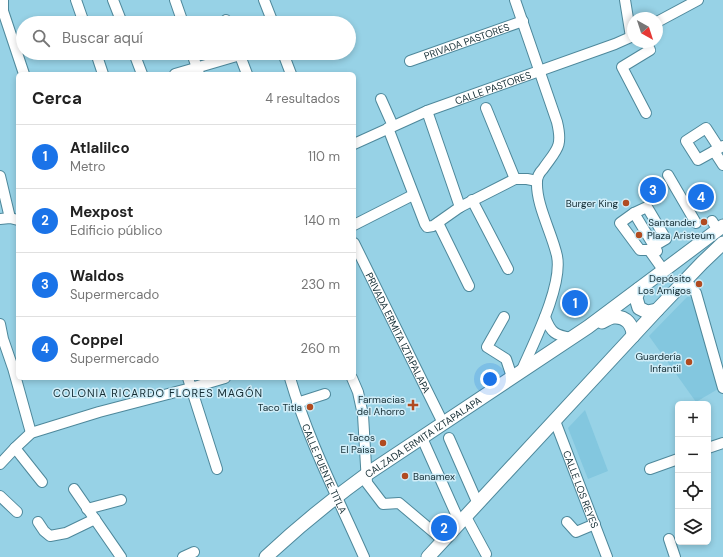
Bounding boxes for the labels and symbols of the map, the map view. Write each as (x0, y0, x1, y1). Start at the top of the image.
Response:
north arrow (627, 12, 663, 48)
street label: PRIVADA PASTORES (422, 20, 511, 63)
street label: CALLE PASTORES (453, 68, 533, 108)
pin: 3 (640, 175, 666, 205)
pin: 4 (688, 182, 714, 212)
place label: Burger King (566, 197, 618, 210)
marker: Burger King (621, 198, 631, 208)
place label: Santander (648, 216, 696, 229)
marker: Santander (699, 217, 709, 227)
place label: Plaza Aristeum (647, 229, 715, 242)
marker: Plaza Aristeum (634, 230, 644, 240)
street label: PRIVADA ERMITA IZTAPALAPA (363, 270, 433, 396)
place label: Depósito Los Amigos (638, 272, 691, 297)
marker: Depósito Los Amigos (694, 279, 704, 289)
pin: 1 (562, 288, 588, 318)
place label: Guardería Infantil (635, 350, 681, 375)
marker: Guardería Infantil (684, 357, 694, 367)
your location (480, 369, 500, 389)
district label: COLONIA RICARDO FLORES MAGÓN (53, 386, 263, 400)
place label: Farmacias del Ahorro (357, 393, 405, 418)
street label: CALZADA ERMITA IZTAPALAPA (362, 394, 484, 481)
marker: Farmacias del Ahorro (408, 400, 418, 410)
place label: Taco Titla (258, 401, 302, 414)
marker: Taco Titla (305, 402, 315, 412)
street label: CALLE PUENTE TITLA (299, 422, 350, 516)
place label: Tacos El Paisa (341, 431, 375, 456)
marker: Tacos El Paisa (378, 438, 388, 448)
street label: CALLE LOS REYES (560, 449, 601, 530)
place label: Banamex (413, 470, 455, 483)
marker: Banamex (400, 471, 410, 481)
pin: 2 (431, 513, 457, 543)

